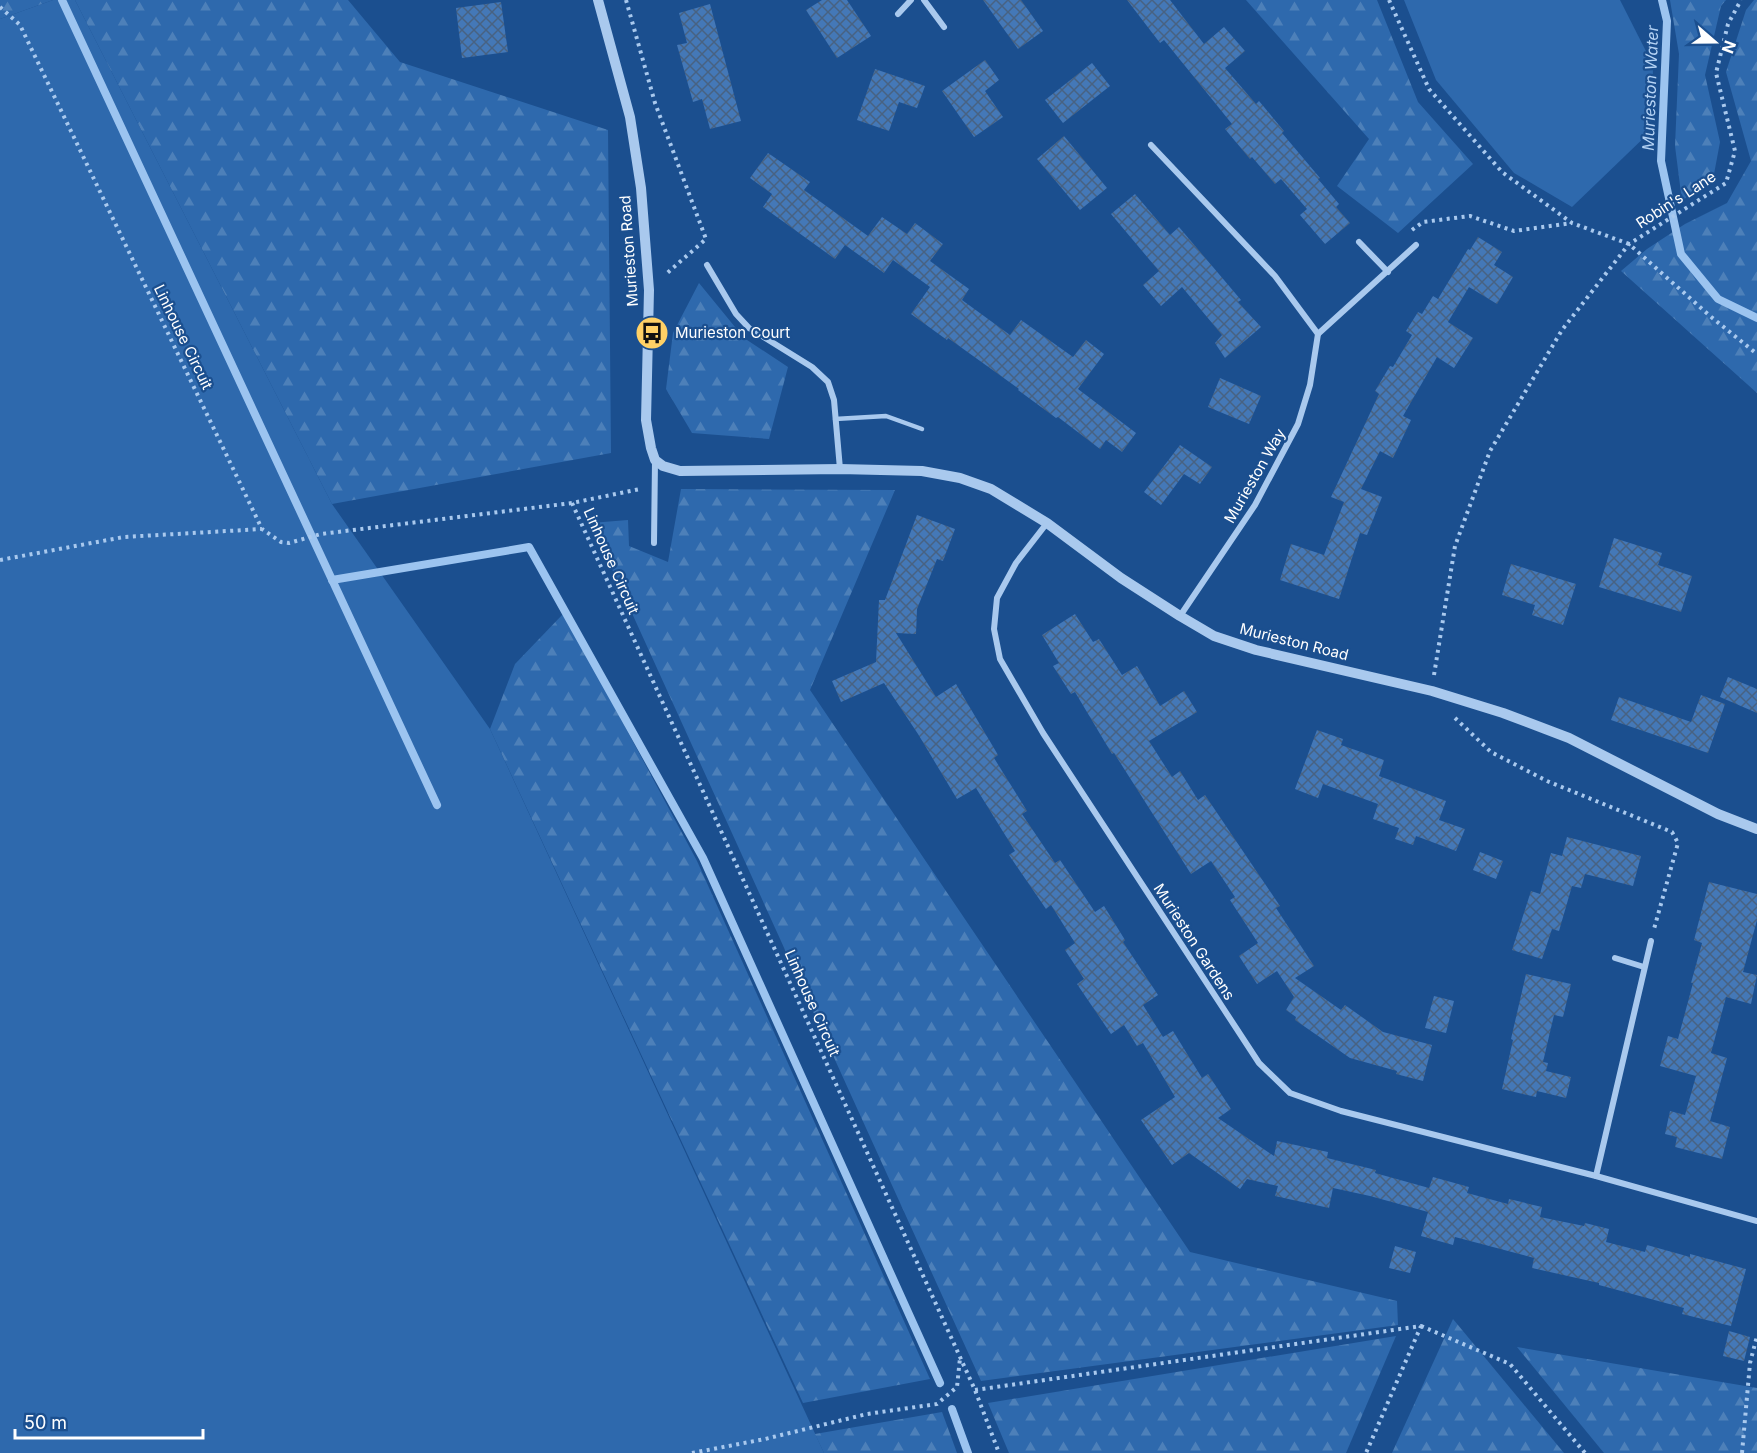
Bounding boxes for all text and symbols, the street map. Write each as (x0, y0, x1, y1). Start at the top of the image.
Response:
north arrow (1685, 12, 1745, 72)
water label: Murieston Water (1638, 24, 1662, 151)
text: N (1718, 38, 1741, 56)
street label: Robin's Lane (1632, 167, 1719, 232)
street label: Murieston Road (615, 195, 642, 307)
street label: Linhouse Circuit (150, 281, 217, 393)
bus stop icon: Murieston Court (634, 315, 670, 351)
place label: Murieston Court (675, 323, 790, 342)
street label: Murieston Way (1220, 425, 1290, 526)
street label: Linhouse Circuit (579, 505, 643, 617)
street label: Murieston Road (1238, 619, 1351, 664)
street label: Murieston Gardens (1150, 880, 1239, 1004)
street label: Linhouse Circuit (780, 947, 844, 1059)
scale bar (15, 1402, 202, 1440)
text: 50 m (24, 1412, 67, 1433)

